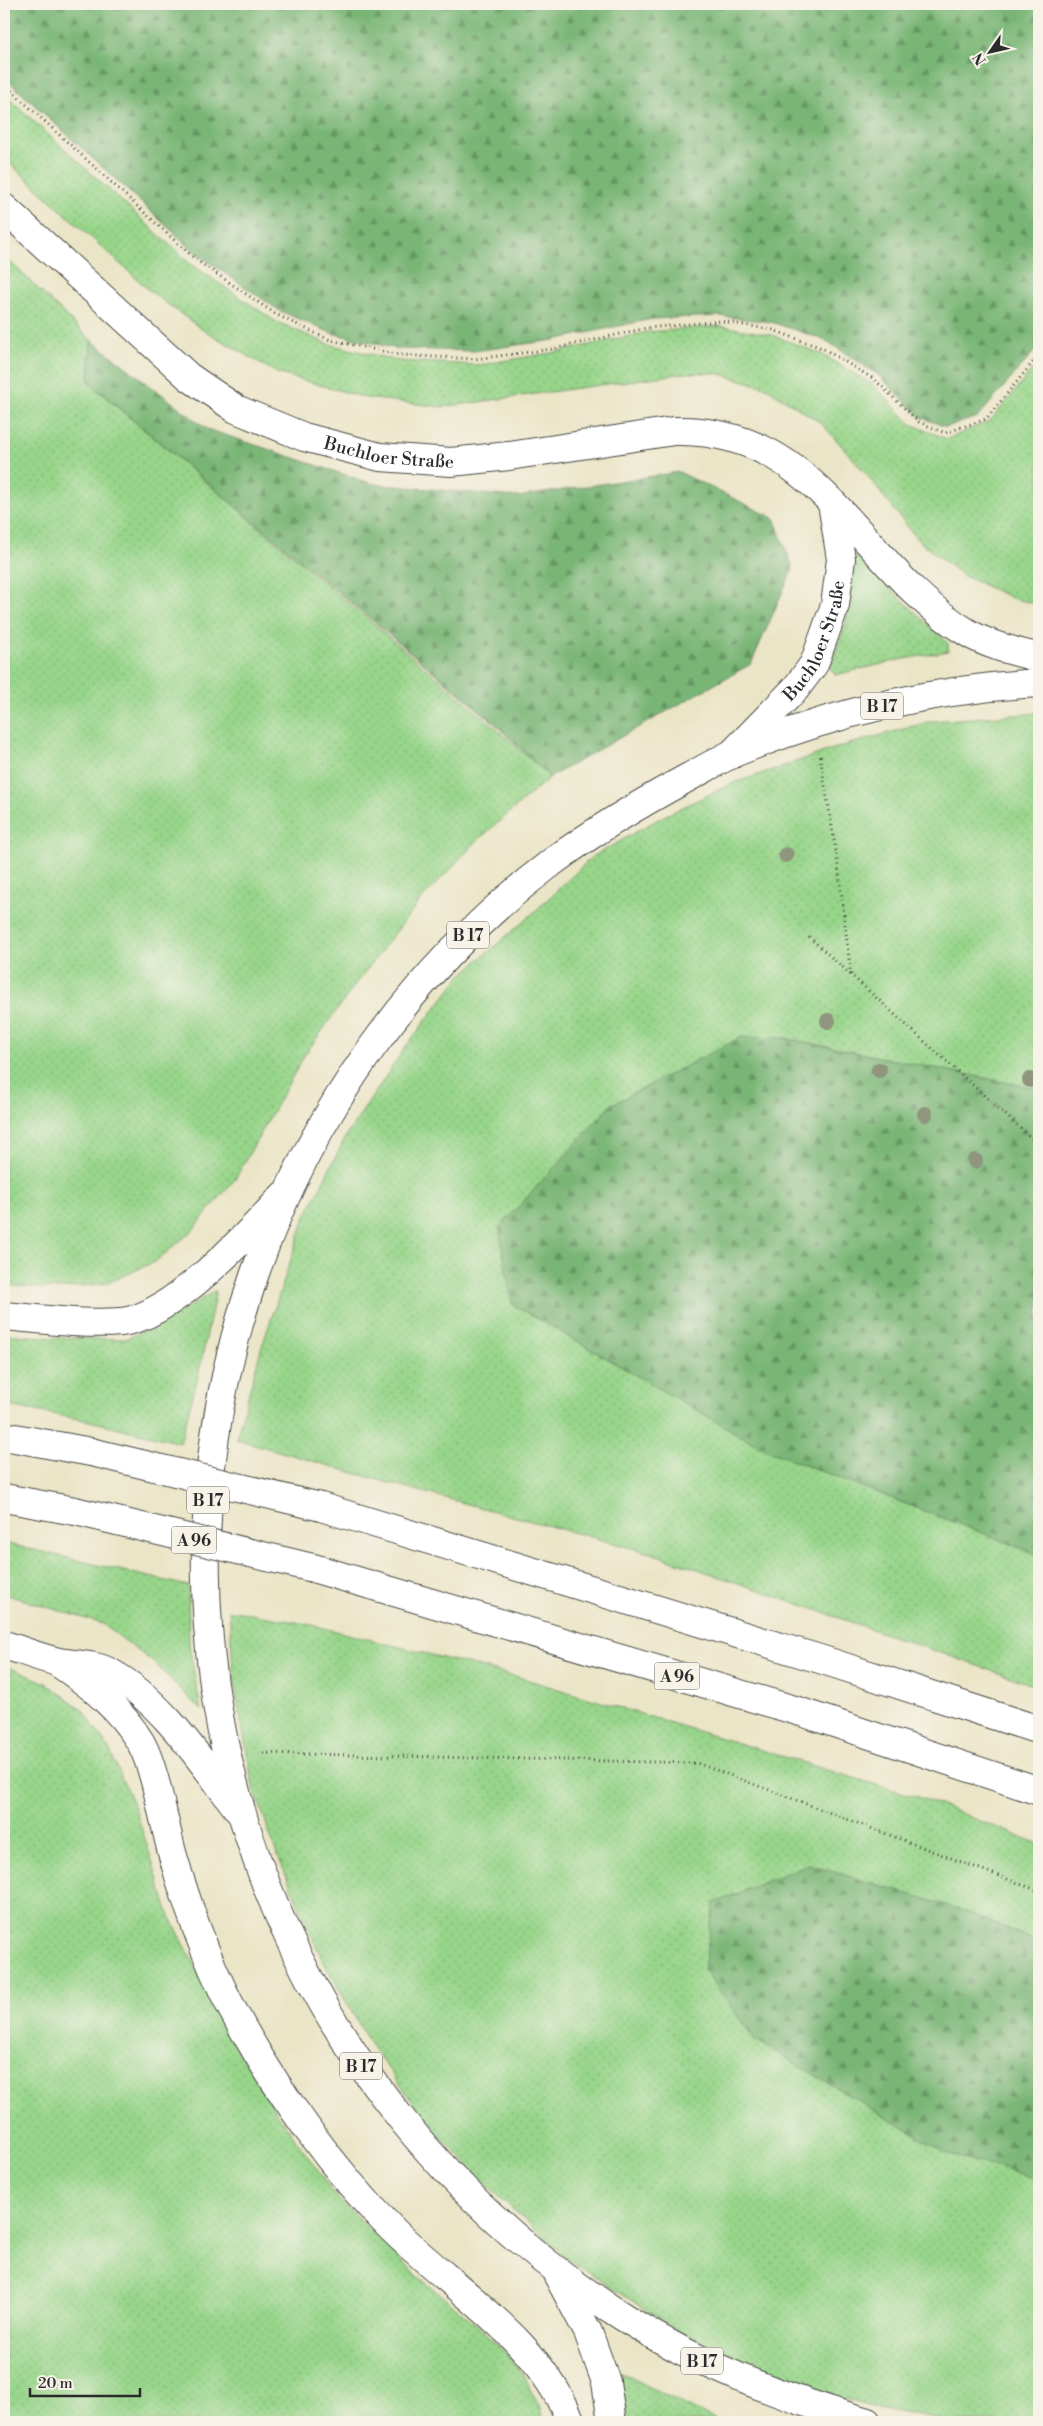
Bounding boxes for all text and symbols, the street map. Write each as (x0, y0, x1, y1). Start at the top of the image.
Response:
north arrow (966, 28, 1016, 78)
text: N (969, 49, 991, 68)
street label: Buchloer Straße (321, 432, 455, 474)
street label: Buchloer Straße (778, 579, 850, 707)
road number: B 17 (861, 692, 903, 719)
road number: B 17 (447, 922, 489, 948)
road number: B 17 (187, 1486, 229, 1514)
road number: A 96 (172, 1526, 216, 1554)
road number: A 96 (654, 1662, 700, 1690)
road number: B 17 (340, 2052, 382, 2080)
road number: B 17 (681, 2348, 723, 2374)
scale bar (30, 2366, 140, 2398)
text: 20 m (38, 2374, 73, 2393)

